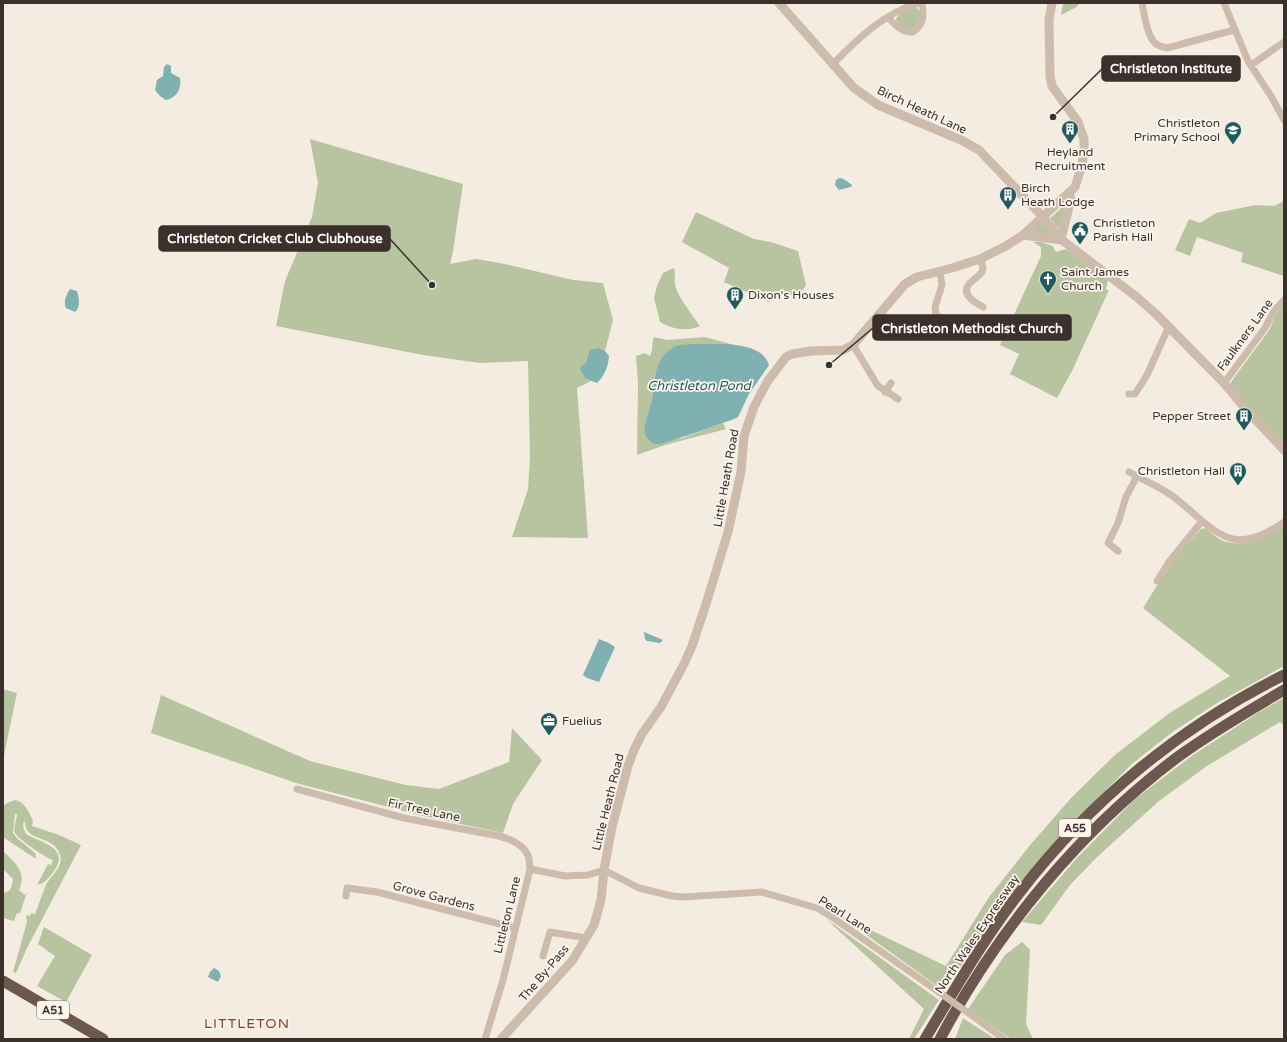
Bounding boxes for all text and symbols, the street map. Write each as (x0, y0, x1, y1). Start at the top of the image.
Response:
callout: Christleton Institute (1102, 56, 1240, 81)
text: Christleton Institute (1110, 61, 1233, 77)
street label: Birch Heath Lane (875, 83, 969, 137)
place label: Christleton Primary School (1134, 116, 1220, 144)
building icon: Heyland Recruitment (1060, 119, 1080, 144)
school or university icon: Christleton Primary School (1223, 120, 1243, 145)
place label: Heyland Recruitment (1035, 145, 1106, 173)
place label: Birch Heath Lodge (1021, 181, 1095, 209)
building icon: Birch Heath Lodge (998, 185, 1018, 210)
place label: Christleton Parish Hall (1093, 216, 1155, 244)
public building icon: Christleton Parish Hall (1070, 220, 1090, 245)
callout: Christleton Cricket Club Clubhouse (159, 226, 390, 251)
text: Christleton Cricket Club Clubhouse (167, 231, 383, 247)
place label: Saint James Church (1061, 265, 1129, 293)
church icon: Saint James Church (1038, 269, 1058, 294)
building icon: Dixon's Houses (725, 285, 745, 310)
place label: Dixon's Houses (748, 288, 834, 302)
street label: Faulkners Lane (1214, 296, 1276, 374)
callout: Christleton Methodist Church (873, 315, 1071, 340)
text: Christleton Methodist Church (881, 321, 1063, 337)
water label: Christleton Pond (647, 378, 753, 394)
building icon: Pepper Street (1234, 406, 1254, 431)
place label: Pepper Street (1152, 409, 1231, 423)
street label: Little Heath Road (710, 428, 742, 528)
building icon: Christleton Hall (1228, 461, 1248, 486)
place label: Christleton Hall (1138, 464, 1225, 478)
office icon: Fuelius (539, 711, 559, 736)
place label: Fuelius (562, 714, 602, 728)
street label: Little Heath Road (589, 752, 627, 852)
street label: Fir Tree Lane (387, 796, 462, 825)
road number: A55 (1059, 819, 1091, 837)
street label: North Wales Expressway (932, 871, 1022, 996)
street label: Littleton Lane (491, 875, 523, 955)
street label: Grove Gardens (391, 878, 477, 914)
street label: Pearl Lane (816, 893, 874, 937)
street label: The By-Pass (516, 942, 572, 1004)
road number: A51 (37, 1001, 69, 1019)
district label: LITTLETON (204, 1015, 290, 1032)

